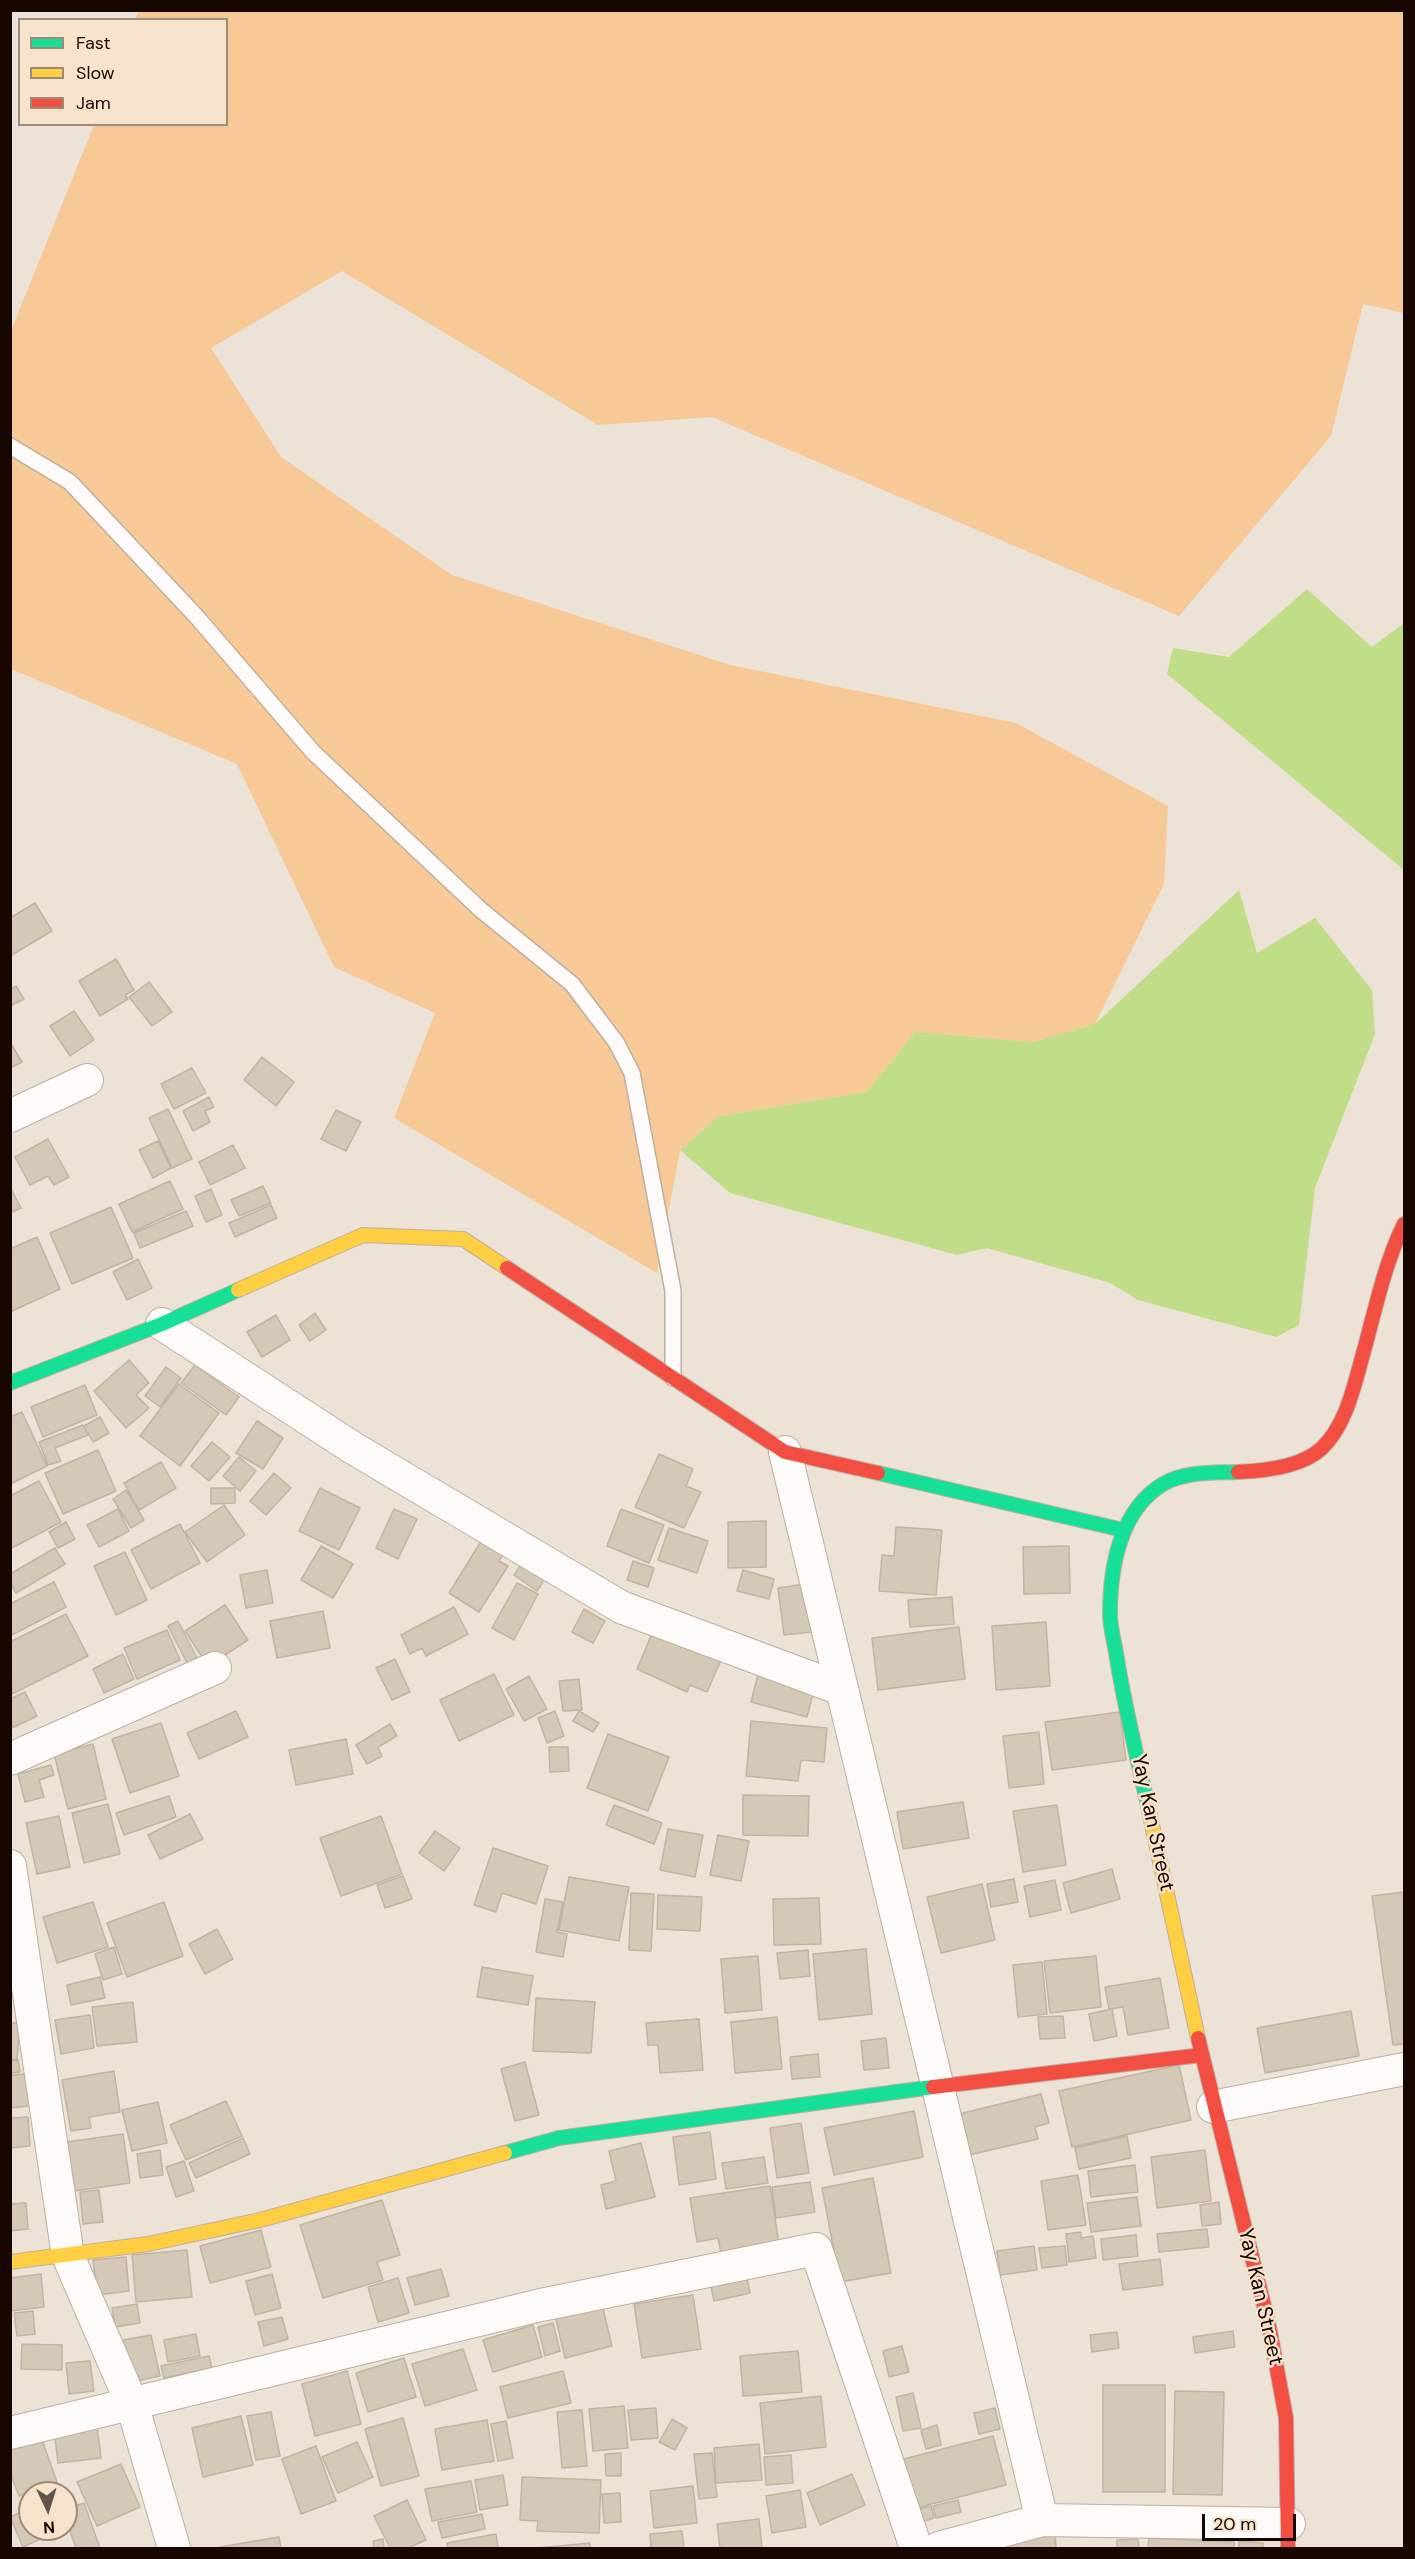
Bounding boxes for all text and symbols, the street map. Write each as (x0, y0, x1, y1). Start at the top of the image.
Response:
legend (18, 18, 228, 126)
text: Fast (76, 31, 111, 55)
text: Slow (76, 61, 115, 85)
text: Jam (76, 91, 111, 115)
street label: Yay Kan Street (1125, 1752, 1179, 1894)
street label: Yay Kan Street (1232, 2226, 1288, 2368)
north arrow (18, 2481, 78, 2541)
scale bar (1205, 2502, 1300, 2540)
text: 20 m (1213, 2512, 1256, 2536)
text: N (43, 2517, 56, 2538)

